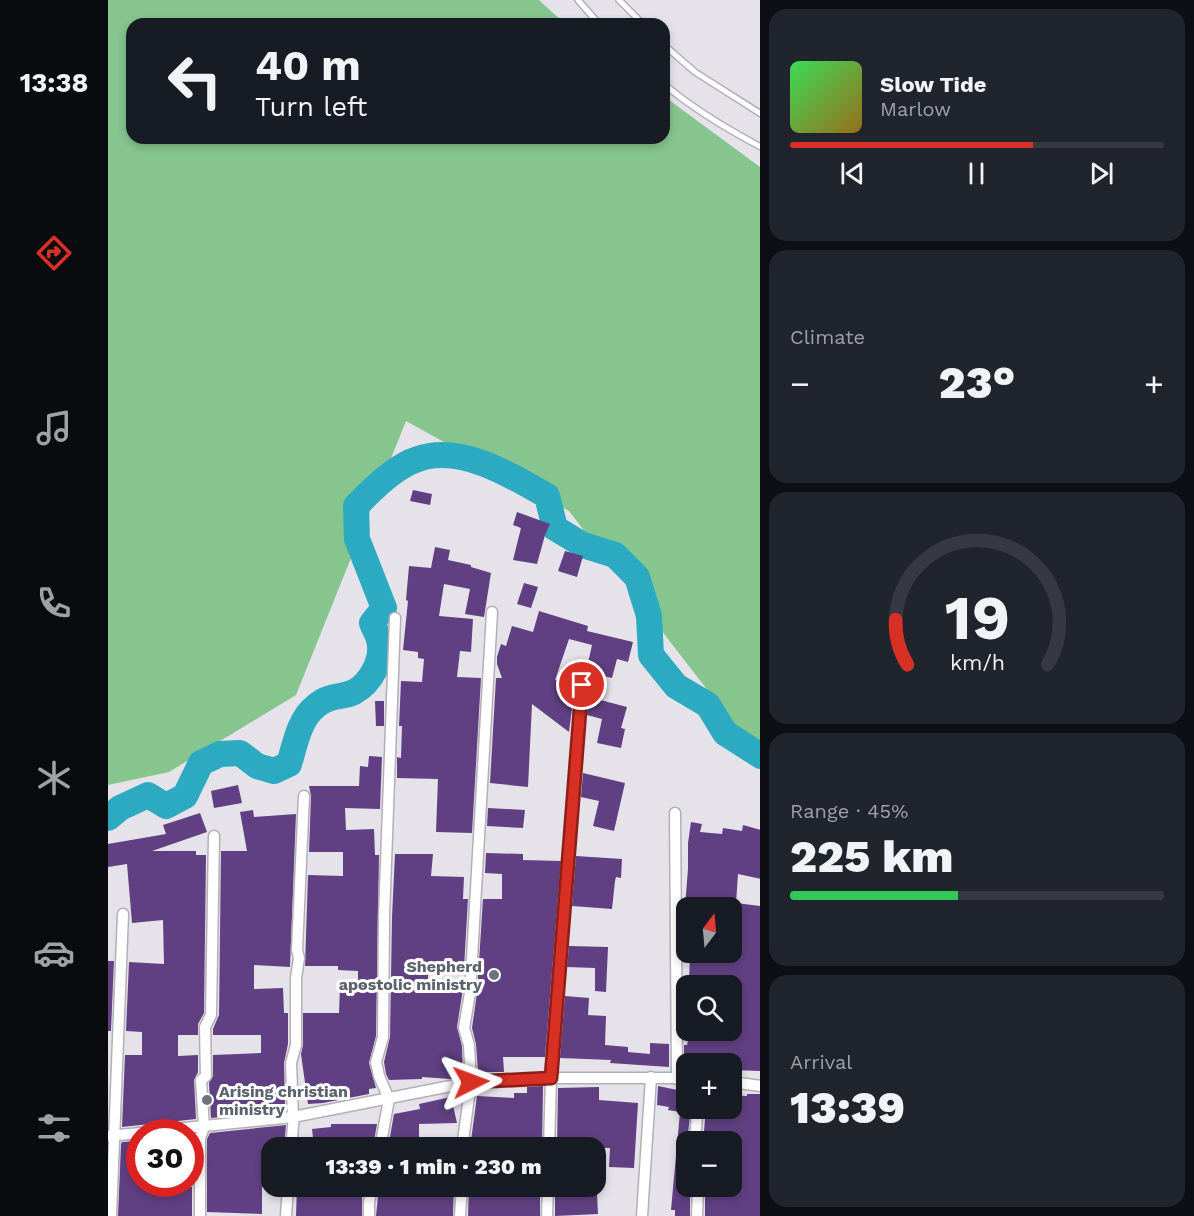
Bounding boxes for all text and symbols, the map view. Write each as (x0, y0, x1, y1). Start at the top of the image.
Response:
text: 40 m (255, 41, 361, 90)
icon: left (156, 42, 234, 120)
text: 13:38 (20, 67, 88, 99)
text: Slow Tide (880, 72, 987, 97)
text: Turn left (255, 91, 367, 123)
text: Marlow (880, 97, 951, 121)
icon: previous (836, 157, 869, 190)
icon: pause (960, 157, 993, 190)
icon: next (1085, 157, 1118, 190)
icon: directions (33, 232, 75, 274)
text: Climate (790, 325, 865, 349)
text: 23° (939, 356, 1015, 409)
text: − (790, 364, 810, 403)
text: + (1144, 364, 1164, 403)
icon: music (33, 407, 75, 449)
text: 19 (944, 581, 1010, 654)
icon: phone (33, 582, 75, 624)
text: km/h (949, 650, 1005, 675)
pin (556, 659, 607, 710)
icon: arrive (565, 668, 598, 701)
icon: climate (33, 757, 75, 799)
text: Range · 45% (790, 799, 908, 823)
text: 225 km (790, 830, 953, 883)
north arrow (676, 897, 742, 963)
map controls (676, 897, 742, 1197)
icon: car (33, 932, 75, 974)
place label: Shepherd apostolic ministry (339, 957, 483, 994)
marker: Shepherd apostolic ministry (487, 968, 501, 982)
button: search (676, 975, 742, 1041)
position arrow (439, 1050, 503, 1114)
text: Arrival (790, 1050, 852, 1074)
button: + (676, 1053, 742, 1119)
text: 13:39 (790, 1081, 905, 1134)
place label: Arising christian ministry (219, 1082, 348, 1119)
marker: Arising christian ministry (200, 1093, 214, 1107)
icon: filters (33, 1107, 75, 1149)
speed limit sign: 30 (126, 1119, 204, 1197)
button: − (676, 1131, 742, 1197)
text: 13:39 · 1 min · 230 m (325, 1154, 542, 1179)

